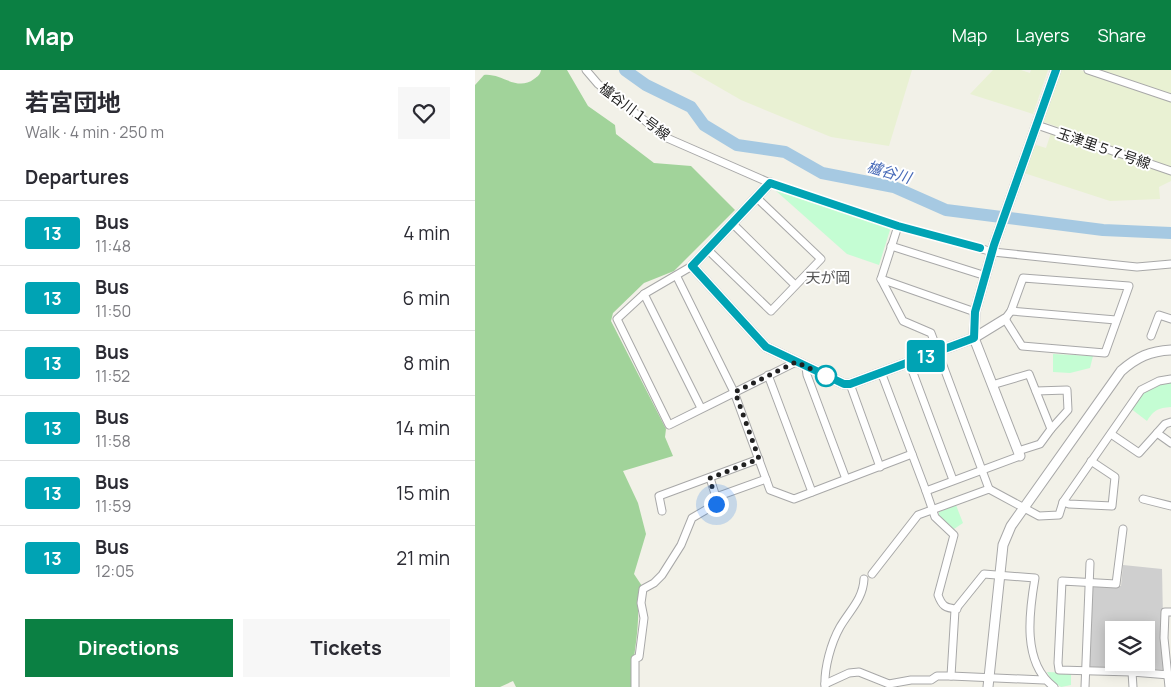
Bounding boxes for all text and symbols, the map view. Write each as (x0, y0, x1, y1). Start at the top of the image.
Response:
text: Map (25, 19, 74, 52)
text: Map (952, 23, 987, 47)
text: Layers (1015, 23, 1069, 47)
text: Share (1097, 23, 1146, 47)
street label: 櫨谷川１号線 (596, 78, 674, 144)
text: 若宮団地 (25, 85, 121, 118)
button: heart (398, 87, 450, 139)
text: Walk · 4 min · 250 m (25, 121, 164, 143)
street label: 玉津里５７号線 (1055, 123, 1153, 173)
water label: 櫨谷川 (864, 156, 915, 189)
text: Departures (25, 164, 129, 190)
text: Bus (95, 209, 129, 235)
text: 4 min (403, 220, 450, 246)
text: 13 (43, 221, 62, 245)
text: 11:48 (95, 235, 131, 257)
district label: 天が岡 (805, 267, 851, 288)
text: Bus (95, 274, 129, 300)
text: 6 min (403, 285, 450, 311)
text: 13 (43, 286, 62, 310)
text: 11:50 (95, 300, 131, 322)
text: Bus (95, 339, 129, 365)
line badge: 13 (903, 340, 949, 372)
text: 13 (917, 344, 935, 368)
text: 8 min (403, 350, 450, 376)
text: 13 (43, 351, 62, 375)
text: 11:52 (95, 365, 130, 387)
unlabelled marker (815, 365, 837, 387)
text: Bus (95, 404, 129, 430)
text: 14 min (396, 415, 450, 441)
text: 13 (43, 416, 62, 440)
text: 11:58 (95, 430, 131, 452)
text: Bus (95, 469, 129, 495)
text: 15 min (396, 480, 450, 506)
text: 13 (43, 481, 62, 505)
your location (704, 492, 729, 517)
text: 11:59 (95, 495, 131, 517)
text: Bus (95, 534, 129, 560)
text: 21 min (396, 545, 450, 571)
text: 13 (43, 546, 62, 570)
text: 12:05 (95, 560, 134, 582)
button: Directions (25, 619, 233, 677)
button: Tickets (243, 619, 450, 677)
map controls (1105, 621, 1155, 671)
button: layers (1105, 621, 1155, 671)

